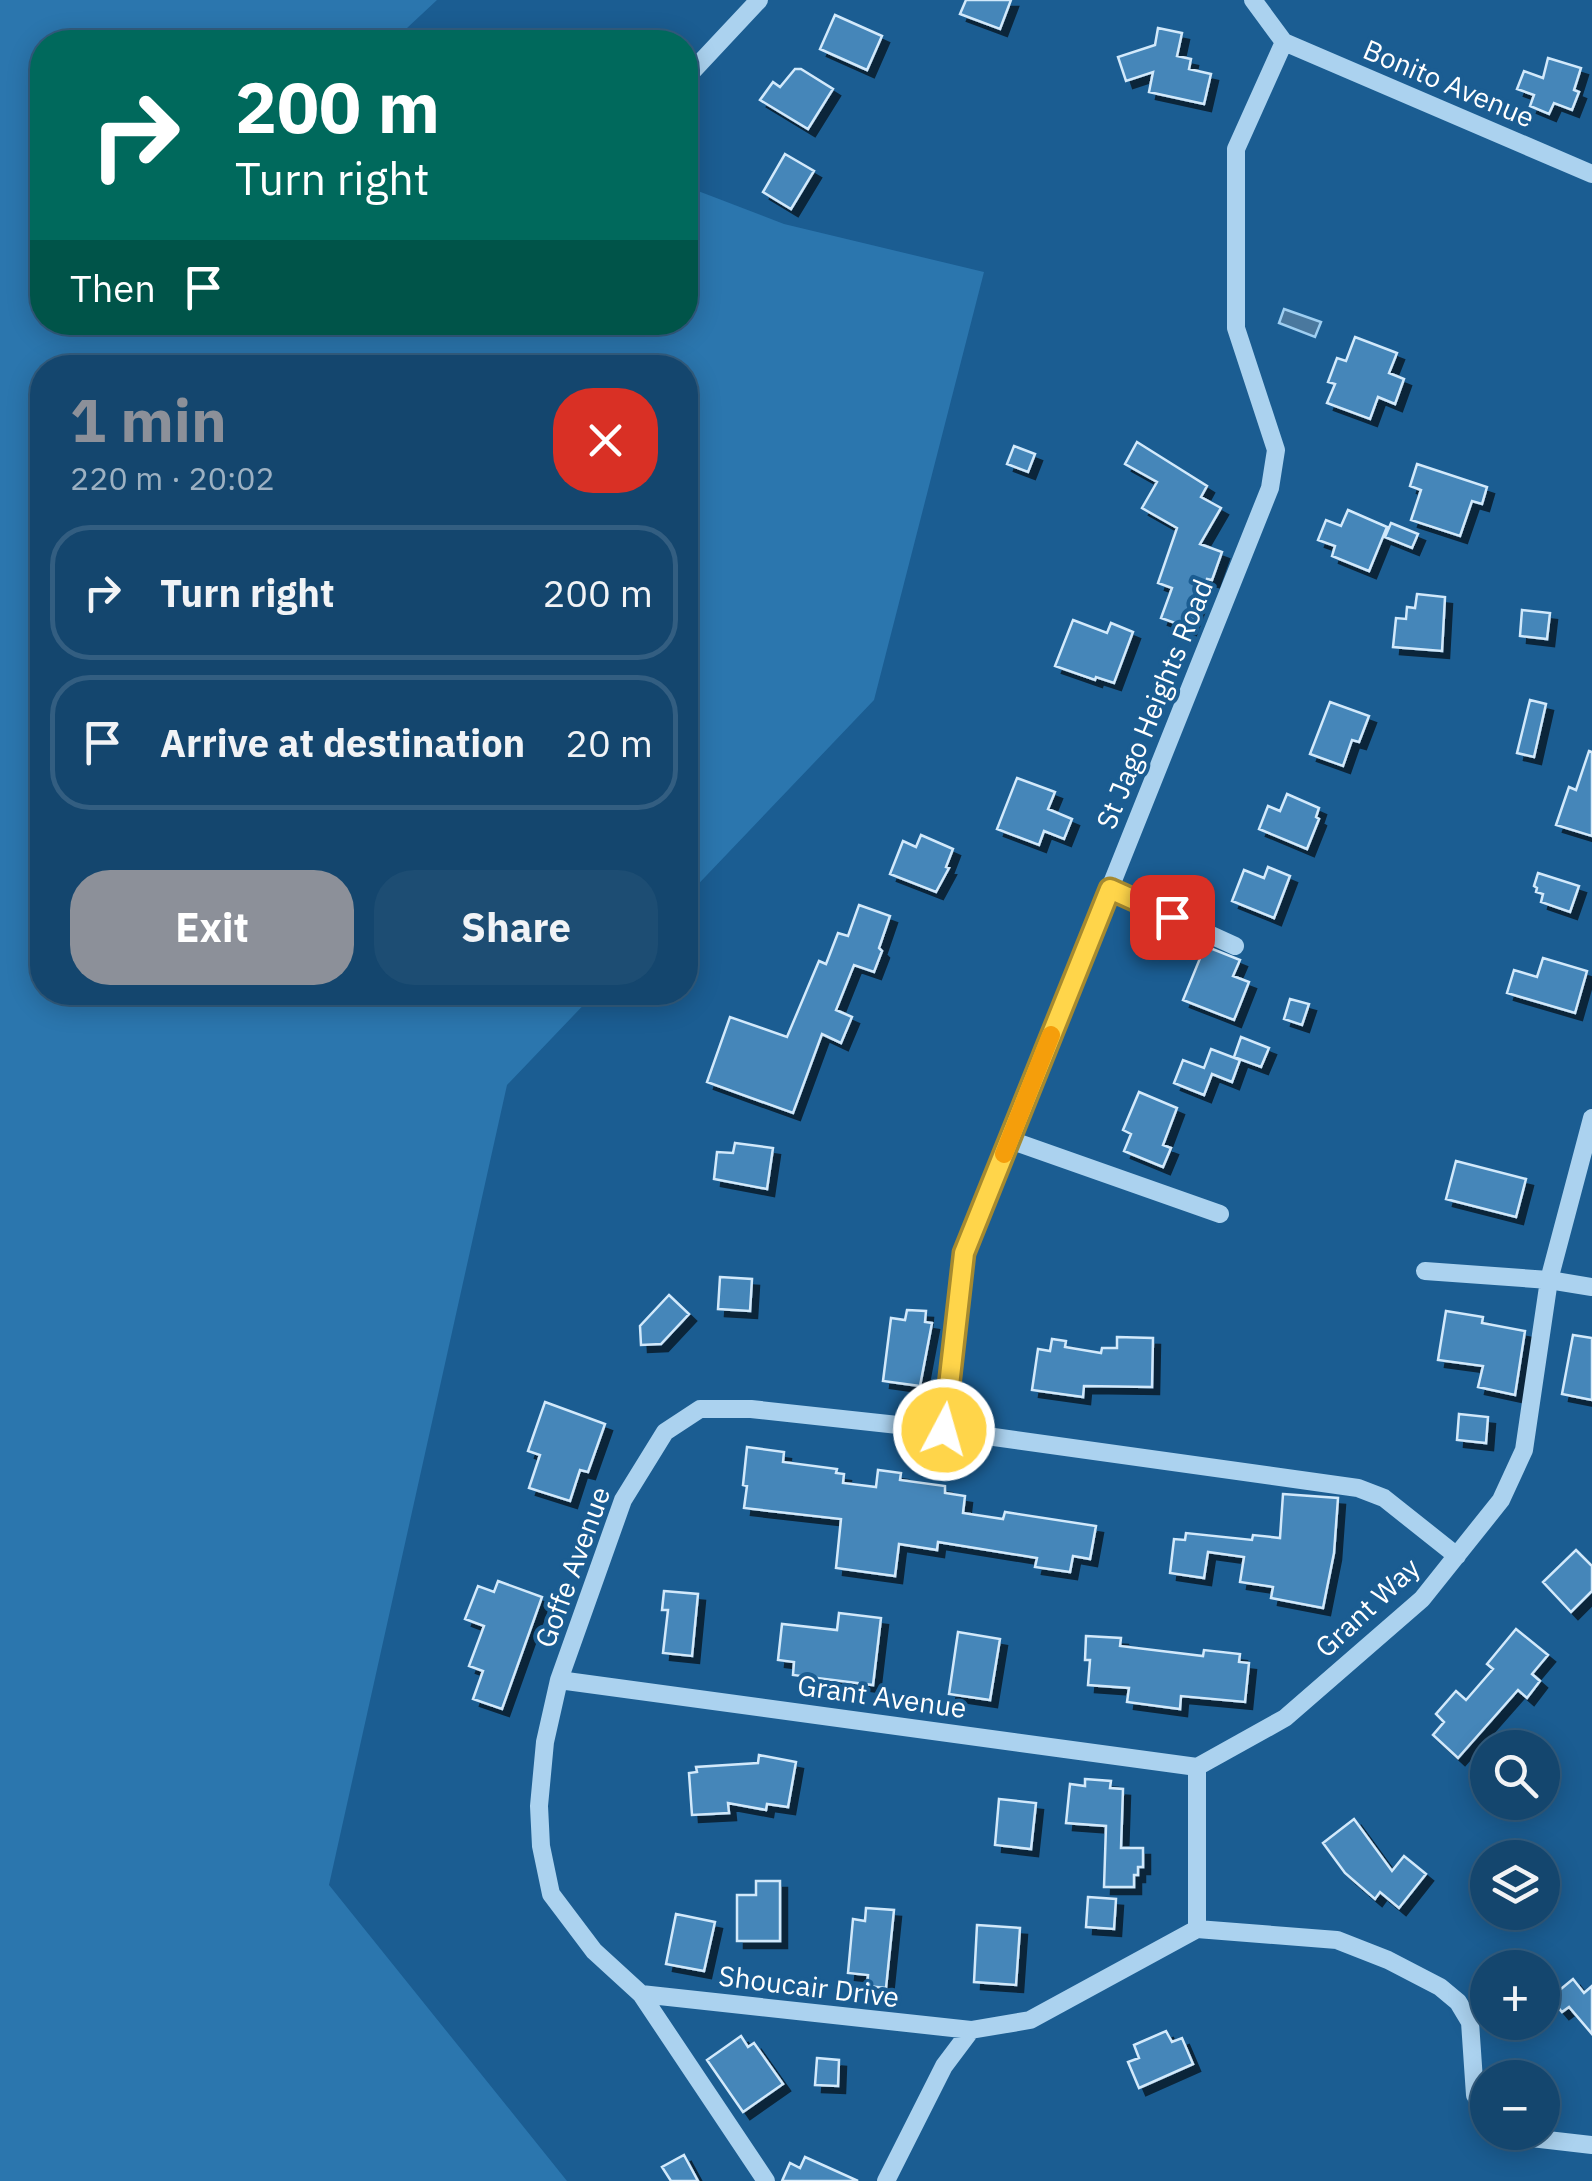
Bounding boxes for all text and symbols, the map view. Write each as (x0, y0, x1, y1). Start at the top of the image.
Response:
street label: Bonito Avenue (1358, 30, 1540, 136)
text: 200 m (235, 61, 440, 152)
icon: right (70, 70, 200, 200)
text: Turn right (235, 149, 430, 207)
icon: arrive (176, 260, 231, 315)
text: Then (70, 263, 156, 312)
text: 1 min (70, 380, 227, 459)
button: close (553, 388, 658, 493)
text: 220 m · 20:02 (70, 457, 275, 499)
icon: right (75, 565, 130, 620)
text: Turn right (160, 568, 335, 617)
text: 200 m (542, 568, 653, 617)
street label: St Jago Heights Road (1087, 574, 1221, 834)
icon: arrive (75, 715, 130, 770)
text: Arrive at destination (160, 718, 525, 767)
text: 20 m (565, 718, 653, 767)
button: Exit (70, 870, 354, 985)
button: Share (374, 870, 658, 985)
pin (1130, 875, 1215, 960)
icon: arrive (1145, 890, 1200, 945)
position arrow (892, 1378, 996, 1482)
street label: Goffe Avenue (526, 1482, 618, 1652)
street label: Grant Way (1307, 1549, 1427, 1665)
street label: Grant Avenue (795, 1666, 969, 1726)
map controls (1470, 1730, 1560, 2150)
button: search (1470, 1730, 1560, 1820)
button: layers (1470, 1840, 1560, 1930)
button: + (1470, 1950, 1560, 2040)
street label: Shoucair Drive (717, 1957, 901, 2015)
button: − (1470, 2060, 1560, 2150)

